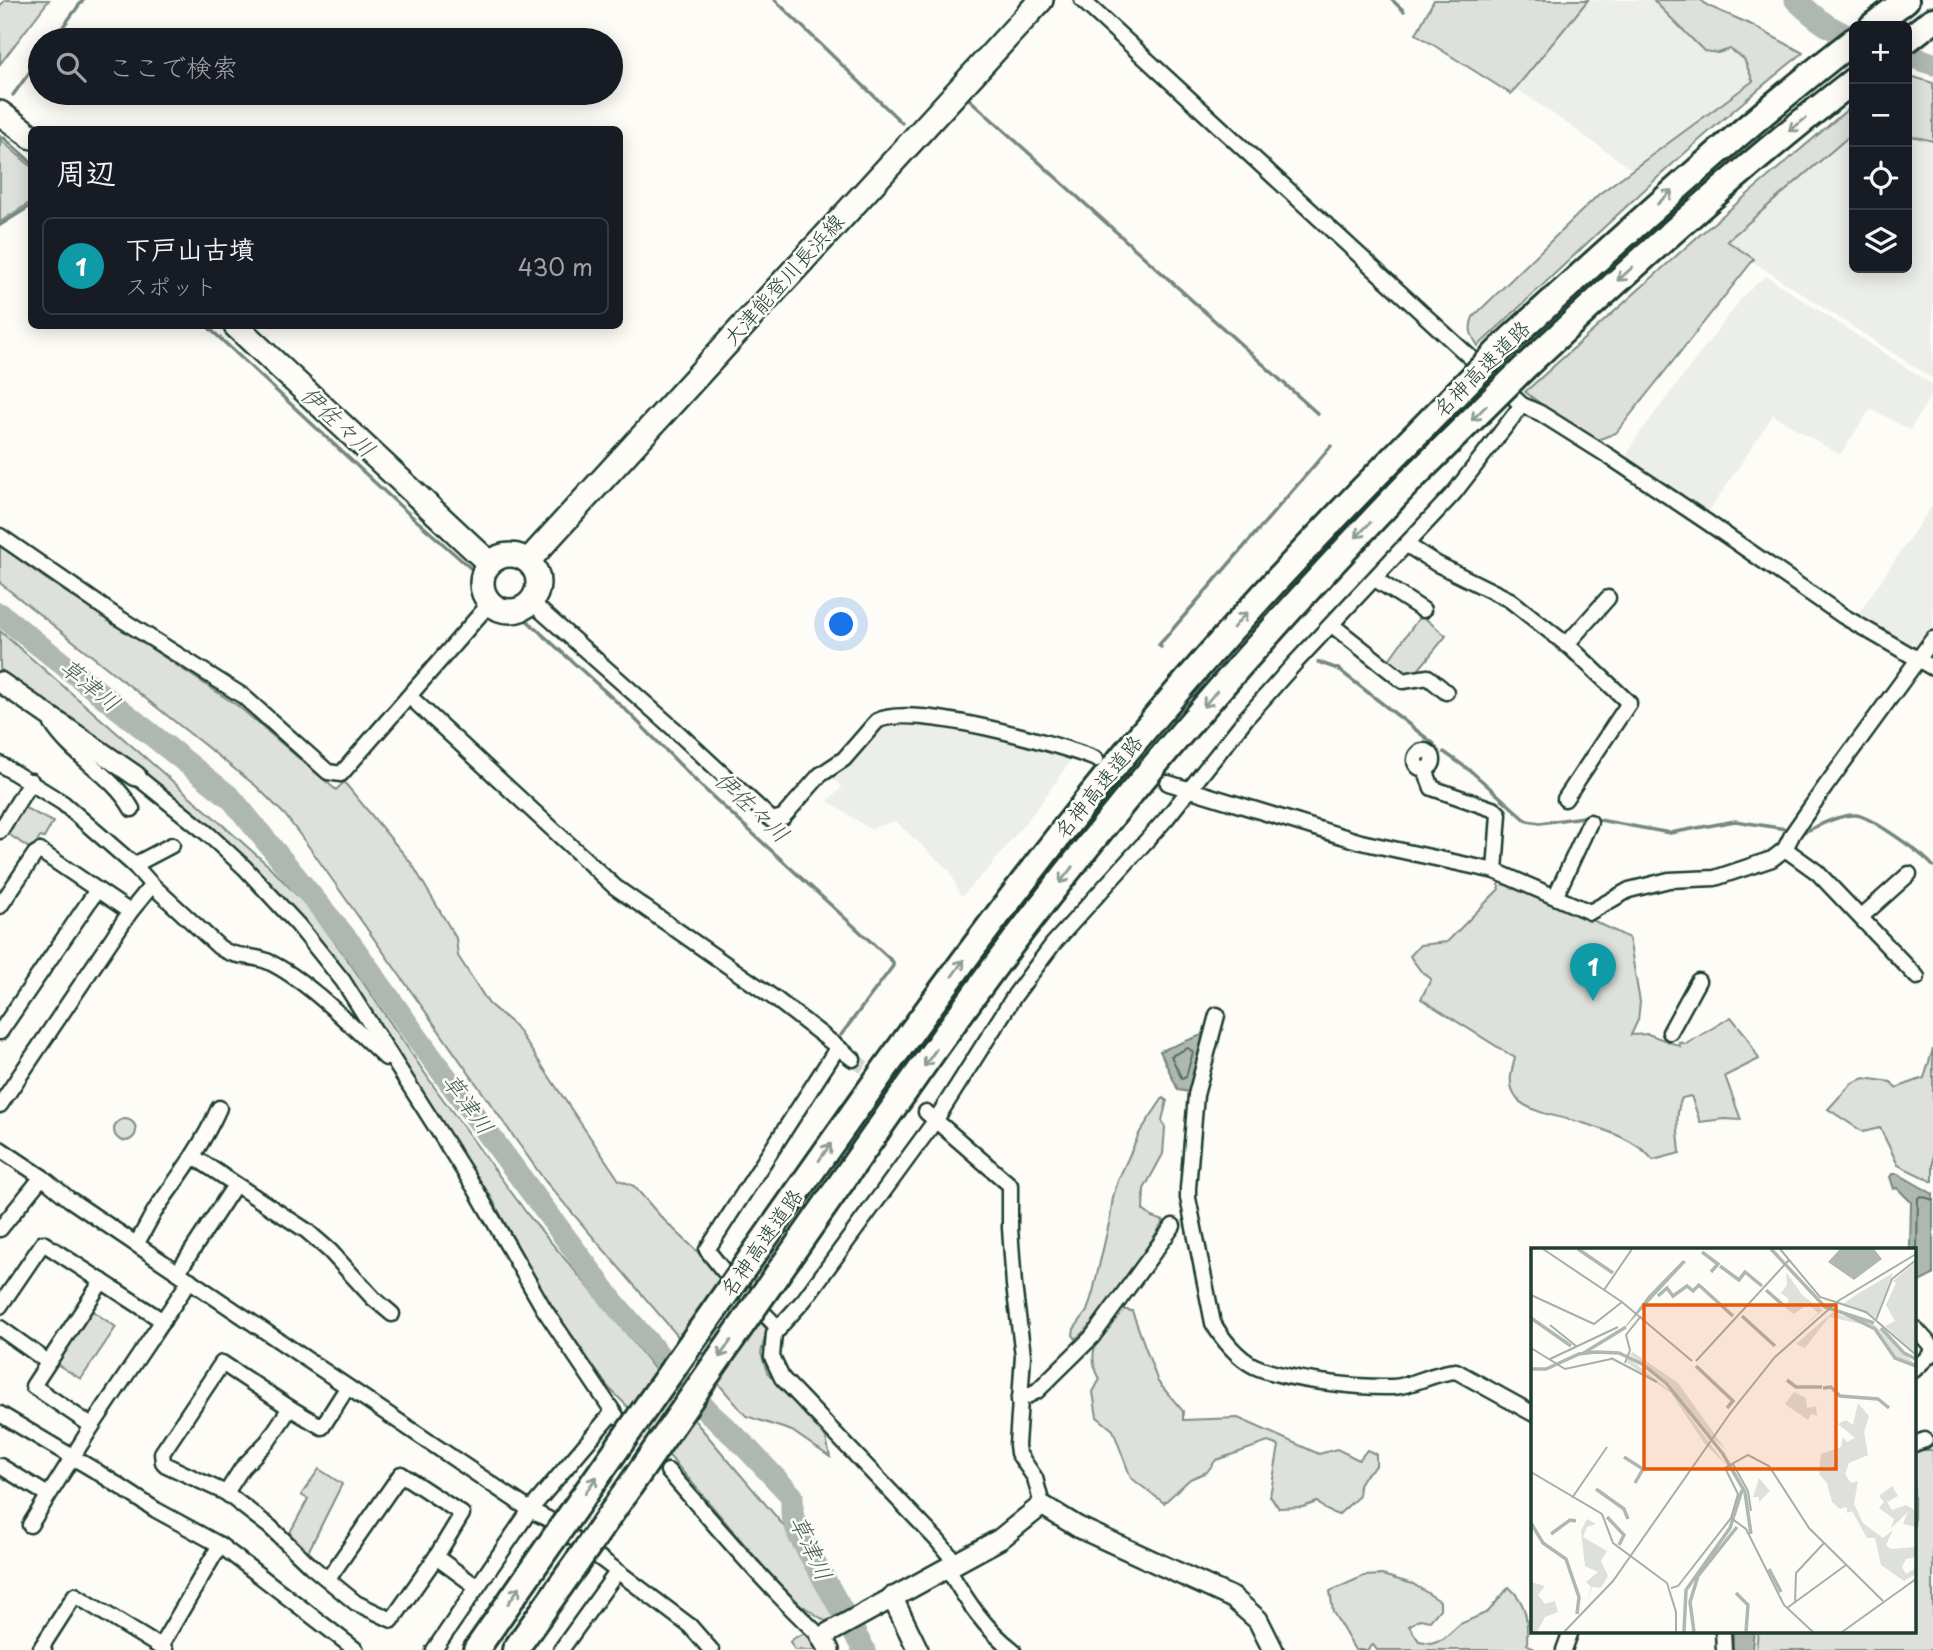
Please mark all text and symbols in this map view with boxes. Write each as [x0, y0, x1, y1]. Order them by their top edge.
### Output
map controls [1849, 21, 1912, 273]
button: + [1849, 21, 1912, 84]
search box [28, 28, 623, 105]
text: ここで検索 [108, 47, 238, 86]
icon: search [52, 48, 90, 86]
button: − [1849, 84, 1912, 147]
one-way arrow [1788, 118, 1807, 133]
button: locate [1849, 147, 1912, 210]
text: 周辺 [56, 149, 116, 194]
one-way arrow [1656, 189, 1673, 206]
street label: 大津能登川長浜線 [714, 206, 851, 352]
button: layers [1849, 210, 1912, 273]
text: 下戸山古墳 [125, 229, 255, 268]
text: 1 [76, 249, 87, 284]
text: 430 m [518, 249, 593, 284]
one-way arrow [1616, 266, 1634, 282]
text: スポット [125, 268, 217, 303]
street label: 名神高速道路 [1425, 312, 1536, 423]
water label: 伊佐々川 [293, 377, 385, 465]
one-way arrow [1471, 404, 1488, 421]
one-way arrow [1354, 522, 1371, 539]
your location [824, 607, 858, 641]
one-way arrow [1232, 611, 1248, 629]
water label: 草津川 [53, 649, 129, 719]
one-way arrow [1202, 690, 1218, 708]
street label: 名神高速道路 [1045, 727, 1150, 845]
water label: 伊佐々川 [707, 762, 799, 850]
one-way arrow [1058, 865, 1073, 883]
pin: 1 [1570, 943, 1616, 1001]
one-way arrow [951, 959, 966, 978]
one-way arrow [923, 1048, 937, 1067]
water label: 草津川 [435, 1065, 504, 1141]
one-way arrow [818, 1143, 832, 1162]
street label: 名神高速道路 [711, 1181, 810, 1303]
inset map [1531, 1248, 1916, 1632]
one-way arrow [718, 1339, 732, 1358]
one-way arrow [584, 1476, 598, 1495]
water label: 草津川 [782, 1509, 843, 1586]
one-way arrow [507, 1586, 521, 1605]

